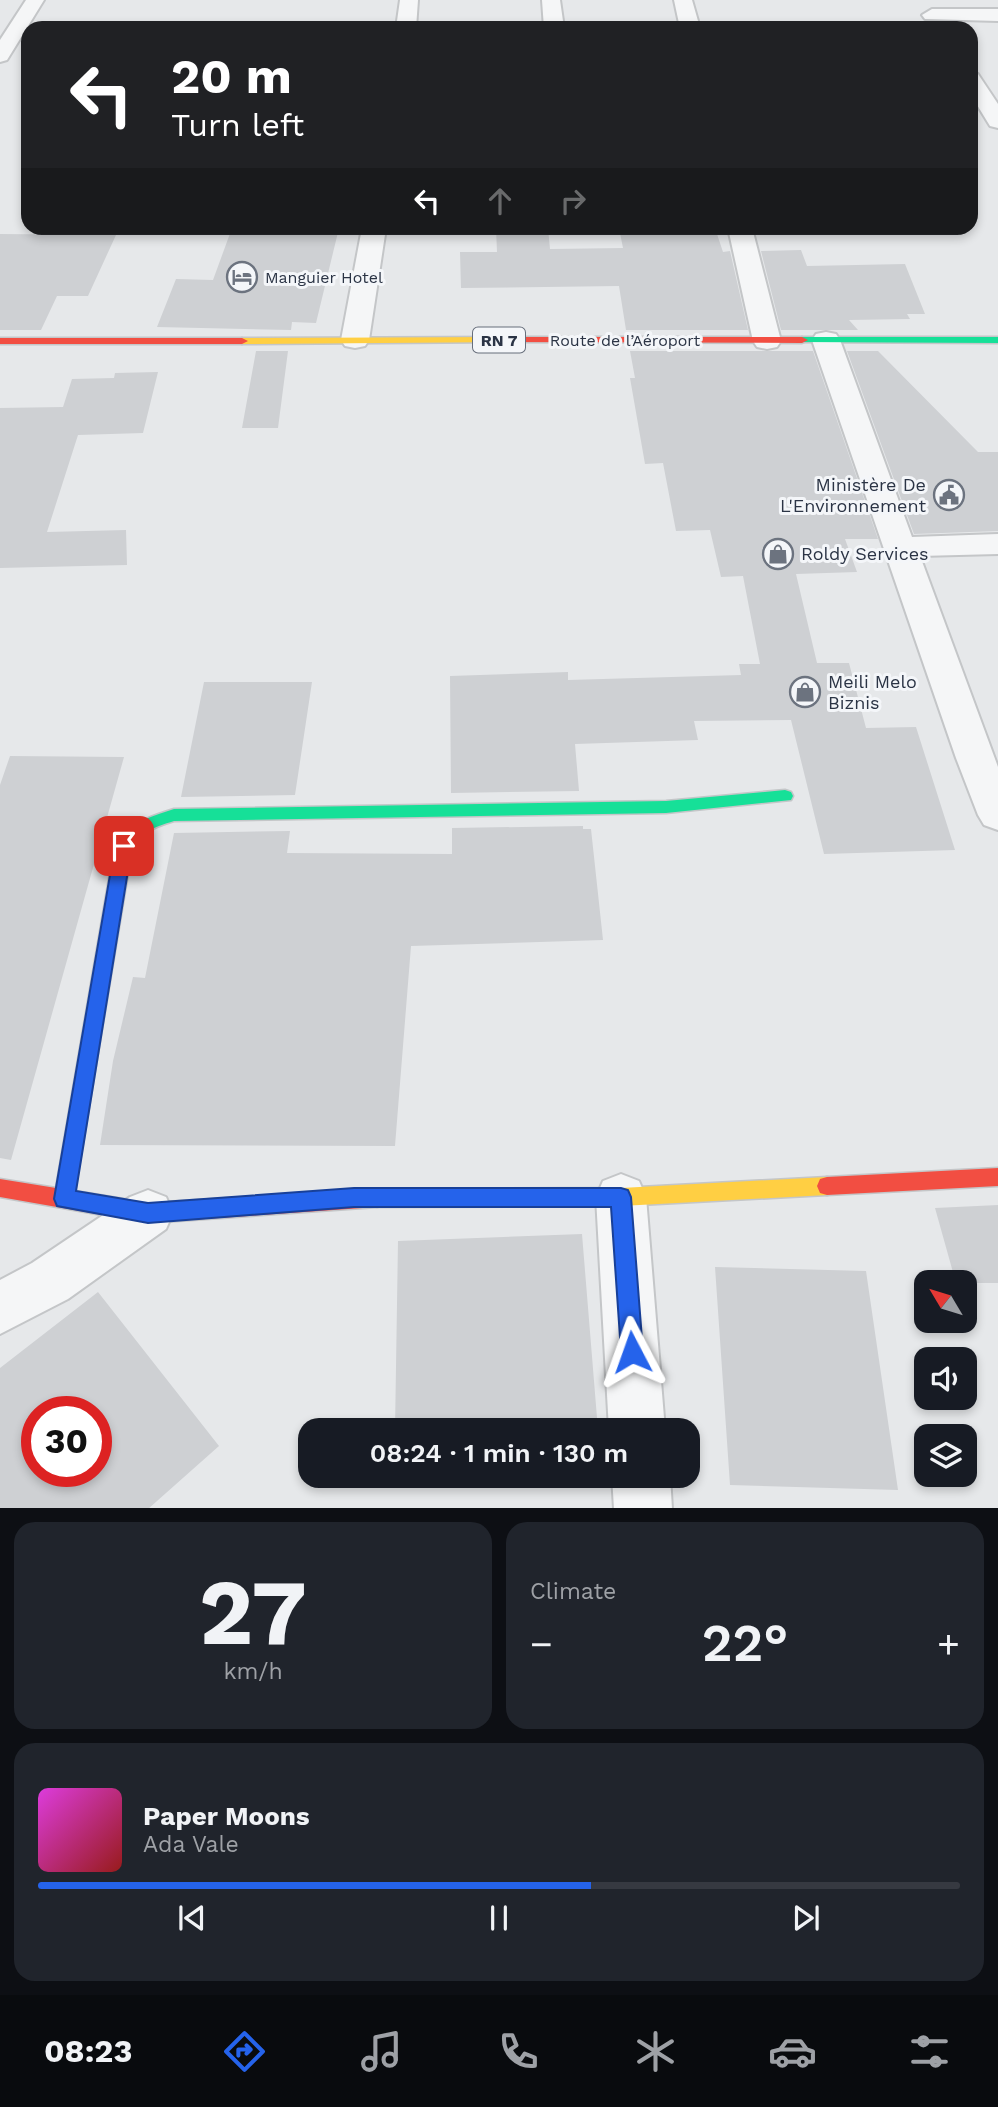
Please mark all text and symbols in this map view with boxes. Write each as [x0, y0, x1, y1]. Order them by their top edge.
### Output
text: 20 m [171, 47, 292, 105]
icon: left [56, 49, 147, 140]
text: Turn left [171, 106, 304, 144]
icon: left [408, 182, 446, 220]
icon: ahead [481, 182, 519, 220]
icon: right [554, 182, 592, 220]
hotel icon: Manguier Hotel [225, 260, 259, 294]
place label: Manguier Hotel [265, 268, 383, 287]
road number: RN 7 [473, 328, 525, 352]
street label: Route de l’Aéroport [550, 331, 700, 350]
place label: Ministère De L'Environnement [780, 474, 926, 516]
public building icon: Ministère De L'Environnement [932, 478, 966, 512]
shop icon: Roldy Services [761, 537, 795, 571]
place label: Roldy Services [801, 543, 929, 564]
place label: Meili Melo Biznis [828, 671, 917, 713]
shop icon: Meili Melo Biznis [788, 675, 822, 709]
pin [94, 816, 154, 876]
icon: arrive [105, 827, 143, 865]
north arrow [914, 1270, 976, 1334]
map controls [914, 1270, 977, 1487]
position arrow [595, 1315, 669, 1389]
button: sound [914, 1347, 977, 1410]
speed limit sign: 30 [21, 1396, 112, 1487]
button: layers [914, 1424, 977, 1487]
text: 08:24 · 1 min · 130 m [370, 1438, 628, 1468]
text: 27 [199, 1559, 307, 1666]
text: Climate [530, 1578, 616, 1605]
text: 22° [702, 1613, 788, 1674]
text: − [530, 1622, 553, 1666]
text: + [937, 1622, 960, 1666]
text: km/h [223, 1658, 283, 1685]
text: Paper Moons [143, 1801, 310, 1831]
text: Ada Vale [143, 1831, 239, 1858]
icon: previous [173, 1899, 211, 1937]
icon: pause [480, 1899, 518, 1937]
icon: next [787, 1899, 825, 1937]
icon: directions [220, 2027, 269, 2076]
icon: music [357, 2027, 406, 2076]
icon: phone [494, 2027, 543, 2076]
icon: climate [631, 2027, 680, 2076]
icon: car [768, 2027, 817, 2076]
icon: filters [905, 2027, 954, 2076]
text: 08:23 [44, 2032, 132, 2070]

